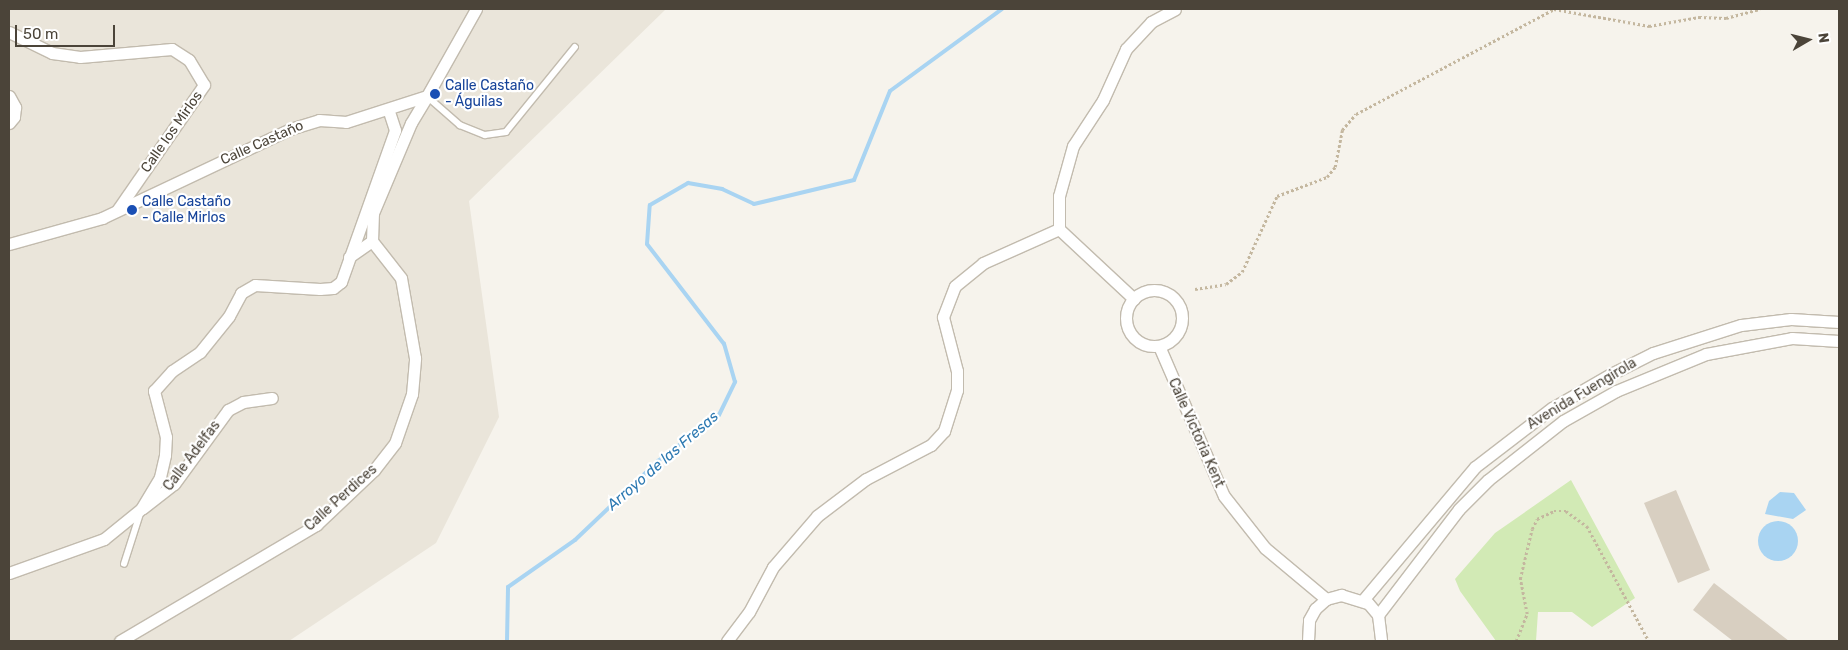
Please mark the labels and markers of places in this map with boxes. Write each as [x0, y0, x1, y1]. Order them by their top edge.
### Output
place label: Calle Castaño - Águilas [445, 78, 534, 110]
marker: Calle Castaño - Águilas [429, 88, 441, 100]
place label: Calle Castaño - Calle Mirlos [142, 194, 231, 226]
marker: Calle Castaño - Calle Mirlos [126, 204, 138, 216]

